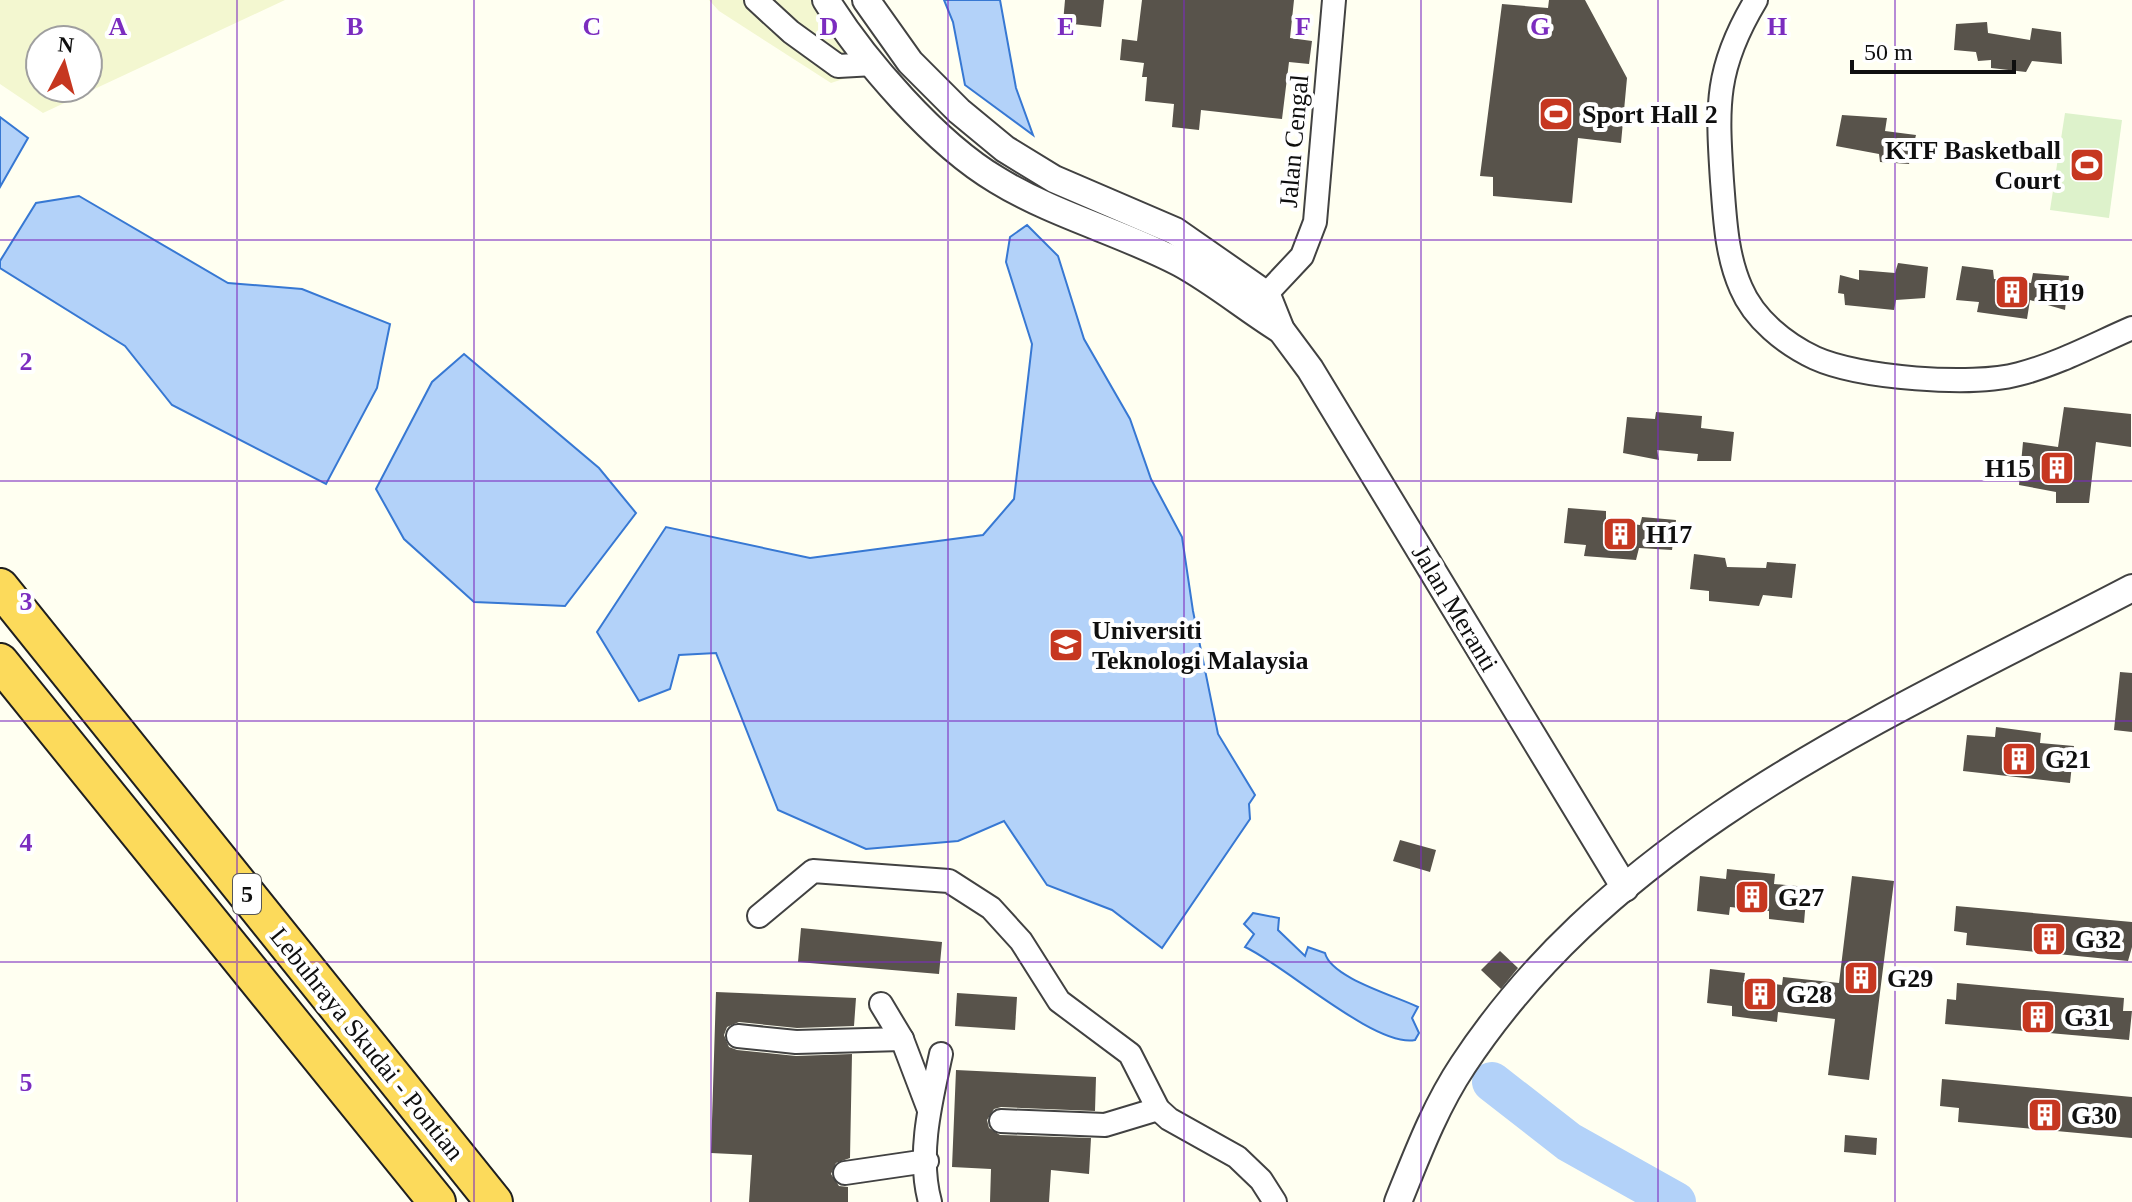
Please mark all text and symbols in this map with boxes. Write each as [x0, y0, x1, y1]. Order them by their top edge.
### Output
text: A [109, 12, 128, 41]
text: B [346, 12, 364, 41]
text: C [583, 12, 601, 41]
text: D [820, 12, 838, 41]
text: E [1057, 12, 1075, 41]
text: F [1295, 12, 1311, 41]
text: G [1530, 12, 1550, 41]
text: H [1767, 12, 1787, 41]
north arrow [24, 24, 104, 104]
scale bar [1852, 24, 2014, 74]
text: N [57, 31, 75, 58]
text: 50 m [1864, 39, 1913, 65]
street label: Jalan Cengal [1274, 73, 1314, 209]
sports icon: Sport Hall 2 [1537, 95, 1575, 133]
place label: Sport Hall 2 [1582, 100, 1718, 129]
place label: KTF Basketball Court [1885, 136, 2061, 195]
sports icon: KTF Basketball Court [2068, 146, 2106, 184]
building icon: H19 [1993, 273, 2031, 311]
place label: H19 [2038, 278, 2084, 307]
text: 2 [20, 347, 33, 376]
building icon: H15 [2038, 449, 2076, 487]
place label: H15 [1985, 454, 2031, 483]
building icon: H17 [1601, 515, 1639, 553]
place label: H17 [1646, 520, 1692, 549]
street label: Jalan Meranti [1406, 540, 1504, 676]
text: 3 [20, 587, 33, 616]
place label: Universiti Teknologi Malaysia [1092, 616, 1308, 675]
school or university icon: Universiti Teknologi Malaysia [1047, 626, 1085, 664]
building icon: G21 [2000, 740, 2038, 778]
place label: G21 [2045, 745, 2091, 774]
text: 4 [20, 828, 33, 857]
road number: 5 [233, 874, 261, 914]
building icon: G27 [1733, 878, 1771, 916]
place label: G27 [1778, 883, 1824, 912]
building icon: G32 [2030, 920, 2068, 958]
street label: Lebuhraya Skudai - Pontian [264, 922, 470, 1166]
place label: G32 [2075, 925, 2121, 954]
building icon: G29 [1842, 959, 1880, 997]
place label: G29 [1887, 964, 1933, 993]
building icon: G28 [1741, 975, 1779, 1013]
place label: G28 [1786, 980, 1832, 1009]
building icon: G31 [2019, 998, 2057, 1036]
place label: G31 [2064, 1003, 2110, 1032]
text: 5 [20, 1068, 33, 1097]
building icon: G30 [2026, 1096, 2064, 1134]
place label: G30 [2071, 1101, 2117, 1130]

